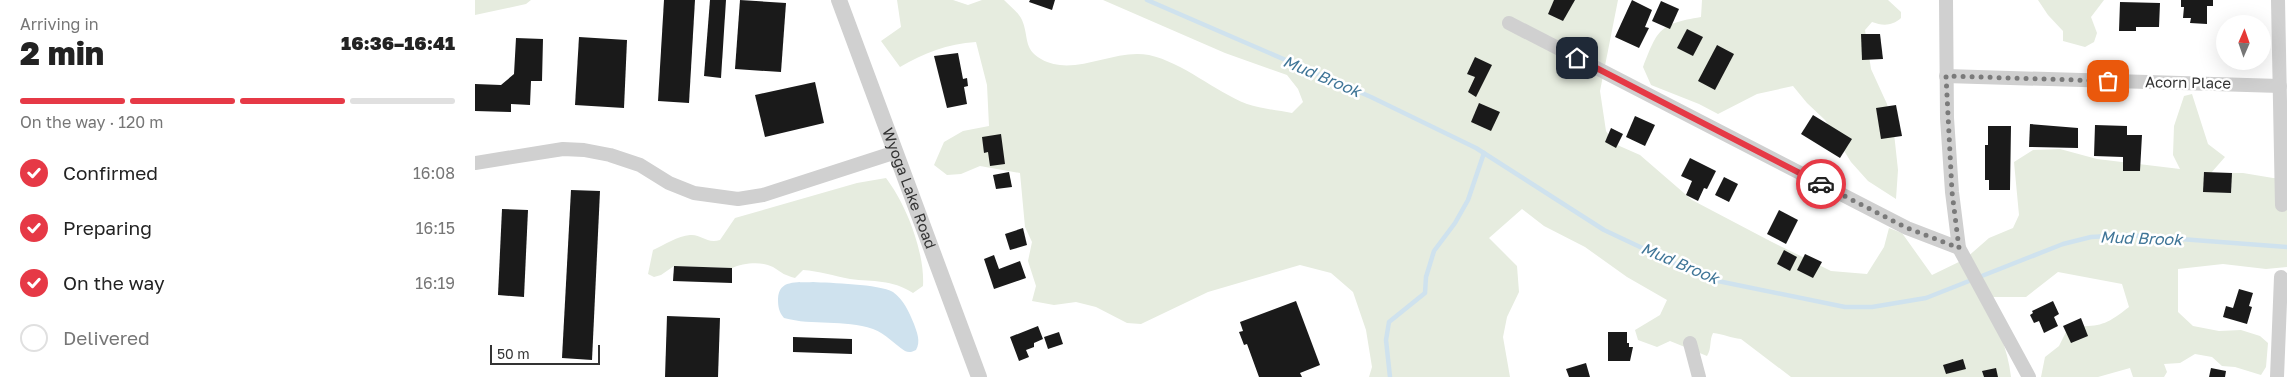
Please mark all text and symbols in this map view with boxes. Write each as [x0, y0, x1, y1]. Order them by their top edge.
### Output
text: Arriving in [20, 14, 99, 34]
north arrow [2216, 15, 2271, 70]
map controls [2216, 15, 2271, 70]
text: 16:36–16:41 [341, 31, 455, 54]
text: 2 min [20, 34, 104, 72]
pin [1556, 37, 1598, 79]
icon: home [1563, 44, 1591, 72]
water label: Mud Brook [1280, 51, 1366, 102]
pin [2087, 60, 2129, 102]
icon: bag [2094, 67, 2122, 95]
street label: Acorn Place [2145, 72, 2231, 92]
text: On the way · 120 m [20, 112, 163, 132]
street label: Wyoga Lake Road [879, 125, 941, 251]
icon: check [20, 159, 48, 187]
courier [1796, 159, 1846, 209]
text: Confirmed [63, 161, 158, 184]
text: 16:08 [413, 163, 455, 183]
icon: car [1807, 170, 1835, 198]
icon: check [20, 214, 48, 242]
text: Preparing [63, 216, 152, 239]
text: 16:15 [416, 218, 455, 238]
water label: Mud Brook [2100, 227, 2184, 249]
water label: Mud Brook [1638, 238, 1724, 289]
icon: check [20, 269, 48, 297]
text: On the way [63, 271, 165, 294]
text: 16:19 [415, 273, 455, 293]
text: Delivered [63, 326, 150, 349]
scale bar [490, 342, 600, 365]
text: 50 m [497, 345, 530, 362]

